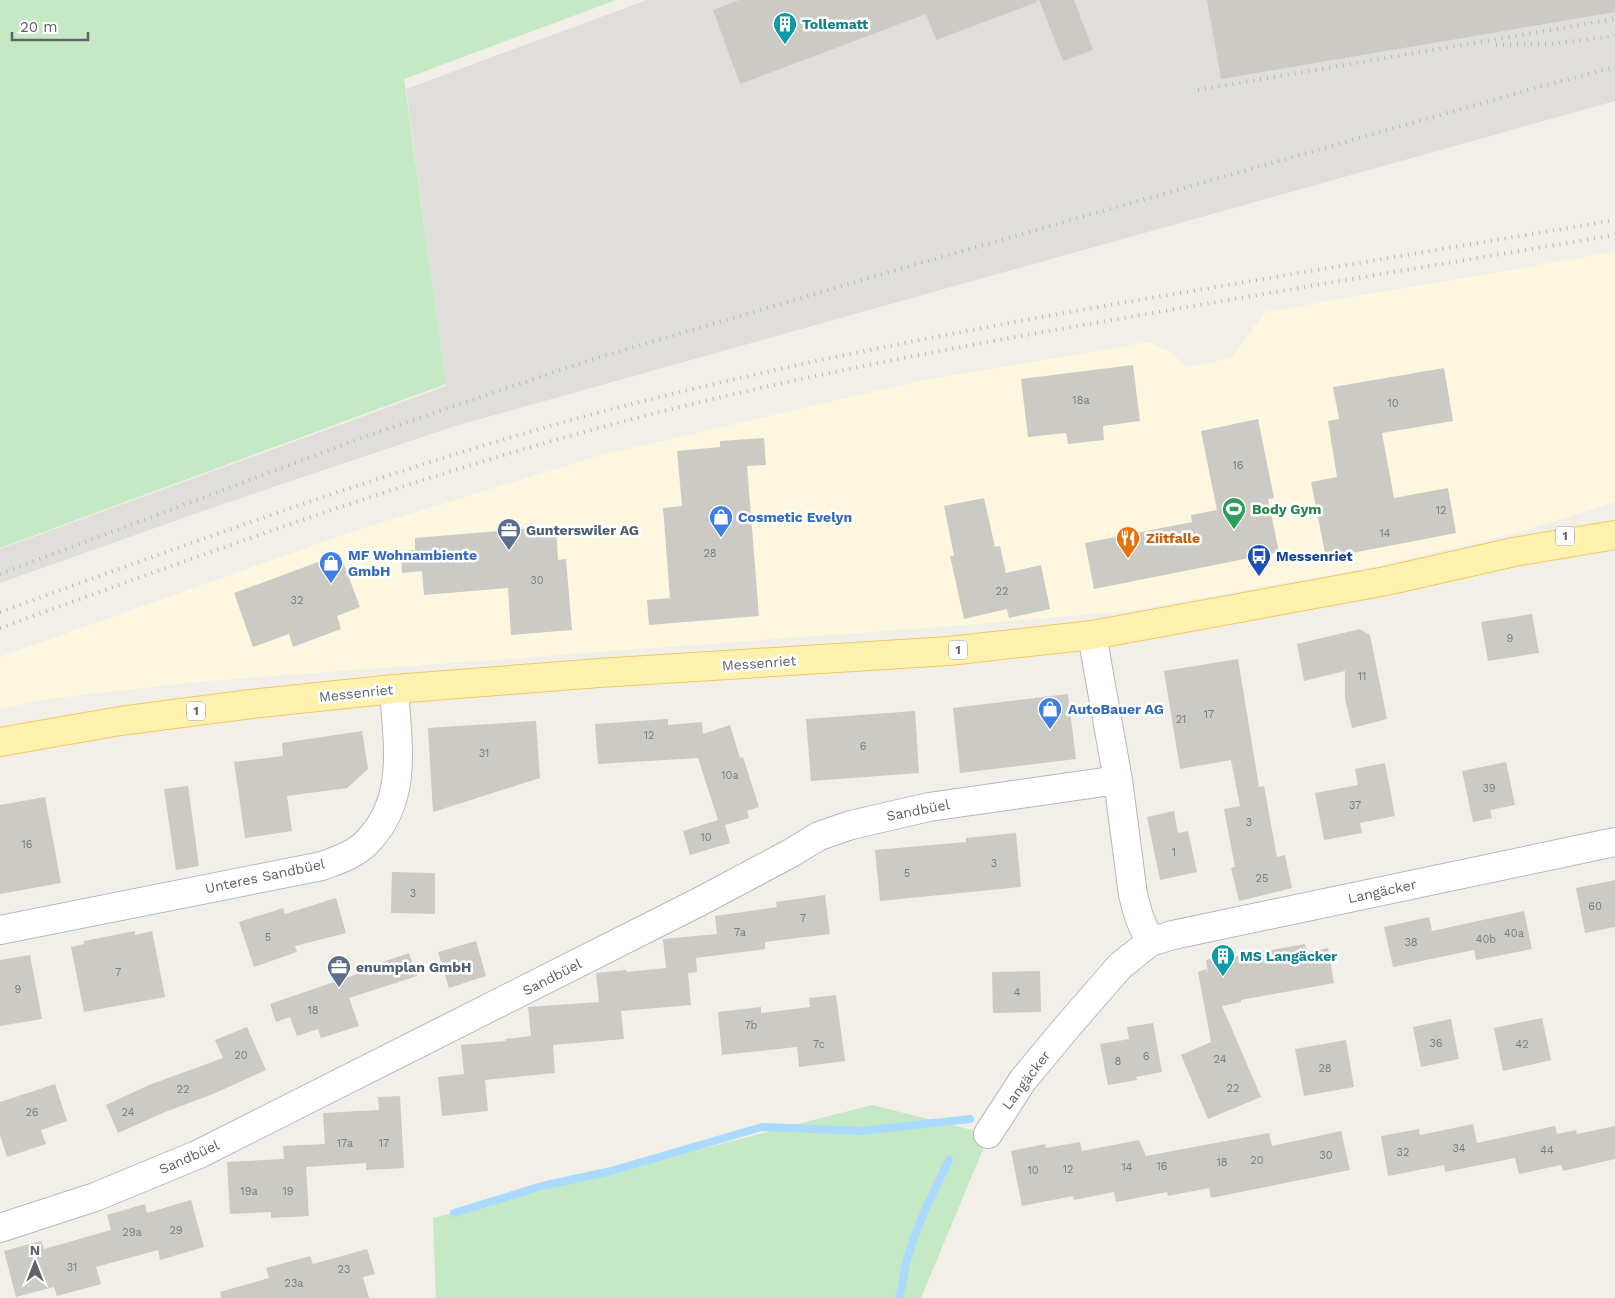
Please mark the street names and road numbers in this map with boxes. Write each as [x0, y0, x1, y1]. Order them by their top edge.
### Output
road number: 1 [1556, 526, 1574, 546]
road number: 1 [949, 640, 967, 660]
street label: Messenriet [721, 652, 797, 674]
street label: Messenriet [318, 681, 394, 705]
road number: 1 [187, 701, 205, 720]
street label: Sandbüel [885, 796, 952, 824]
street label: Unteres Sandbüel [204, 855, 327, 897]
street label: Langäcker [1346, 876, 1418, 906]
street label: Sandbüel [520, 955, 585, 999]
street label: Langäcker [999, 1047, 1054, 1113]
street label: Sandbüel [157, 1136, 222, 1177]

